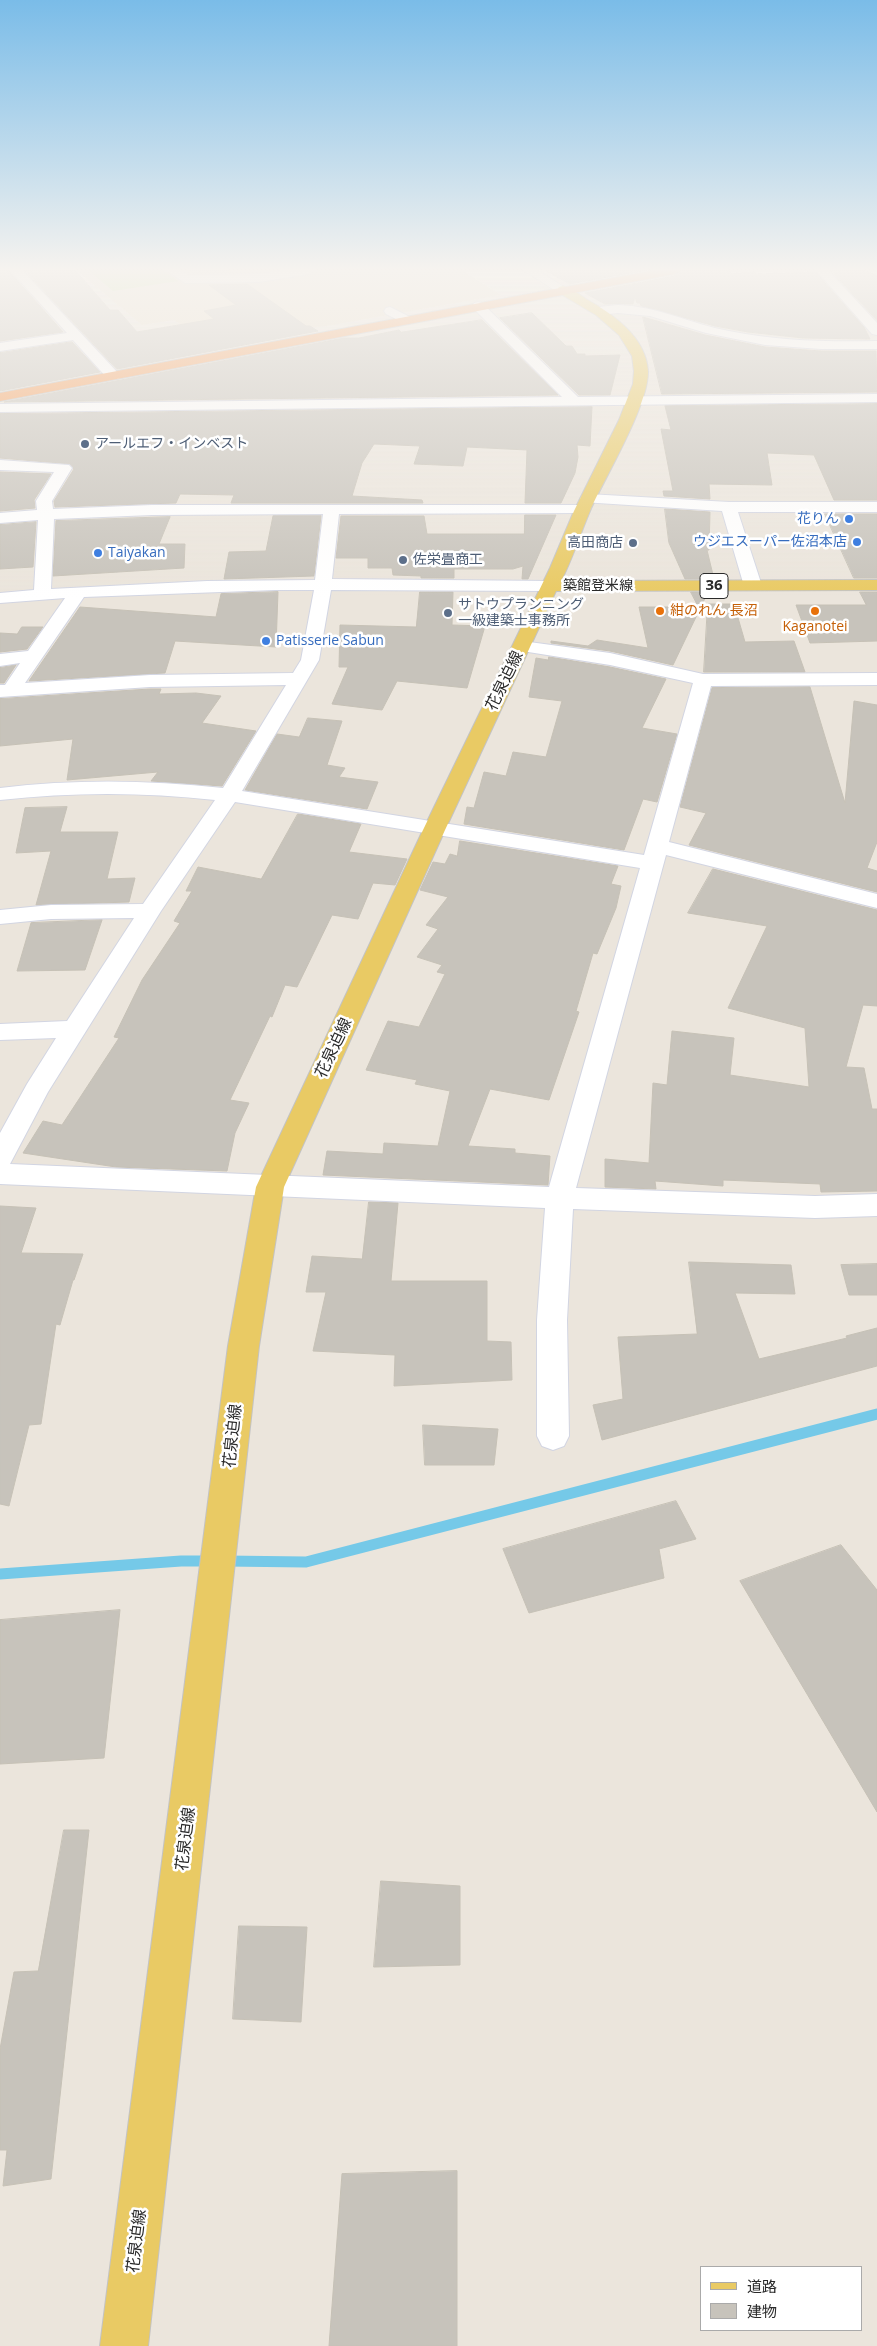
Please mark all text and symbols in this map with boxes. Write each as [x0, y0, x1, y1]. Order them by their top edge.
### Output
place label: アールエフ・インベスト [95, 436, 248, 452]
marker: アールエフ・インベスト [79, 438, 91, 450]
place label: 花りん [797, 511, 839, 527]
marker: 花りん [843, 513, 855, 525]
place label: ウジエスーパー佐沼本店 [693, 534, 847, 550]
place label: 高田商店 [567, 535, 623, 551]
marker: ウジエスーパー佐沼本店 [851, 536, 863, 548]
marker: 高田商店 [627, 537, 639, 549]
place label: Taiyakan [108, 545, 166, 561]
marker: Taiyakan [92, 547, 104, 559]
place label: 佐栄畳商工 [413, 552, 483, 568]
marker: 佐栄畳商工 [397, 554, 409, 566]
road number: 36 [700, 574, 728, 598]
street label: 築館登米線 [563, 578, 633, 594]
place label: サトウプランニング 一級建築士事務所 [458, 597, 584, 630]
place label: 紺のれん 長沼 [670, 603, 758, 619]
marker: 紺のれん 長沼 [654, 605, 666, 617]
marker: Kaganotei [809, 605, 821, 617]
marker: サトウプランニング 一級建築士事務所 [442, 607, 454, 619]
place label: Kaganotei [782, 619, 848, 635]
place label: Patisserie Sabun [276, 633, 384, 649]
marker: Patisserie Sabun [260, 635, 272, 647]
street label: 花泉迫線 [482, 648, 528, 714]
street label: 花泉迫線 [312, 1015, 356, 1081]
street label: 花泉迫線 [220, 1403, 246, 1469]
street label: 花泉迫線 [173, 1806, 199, 1872]
street label: 花泉迫線 [124, 2208, 150, 2274]
legend [700, 2266, 862, 2331]
text: 道路 [747, 2276, 777, 2296]
text: 建物 [747, 2301, 777, 2321]

